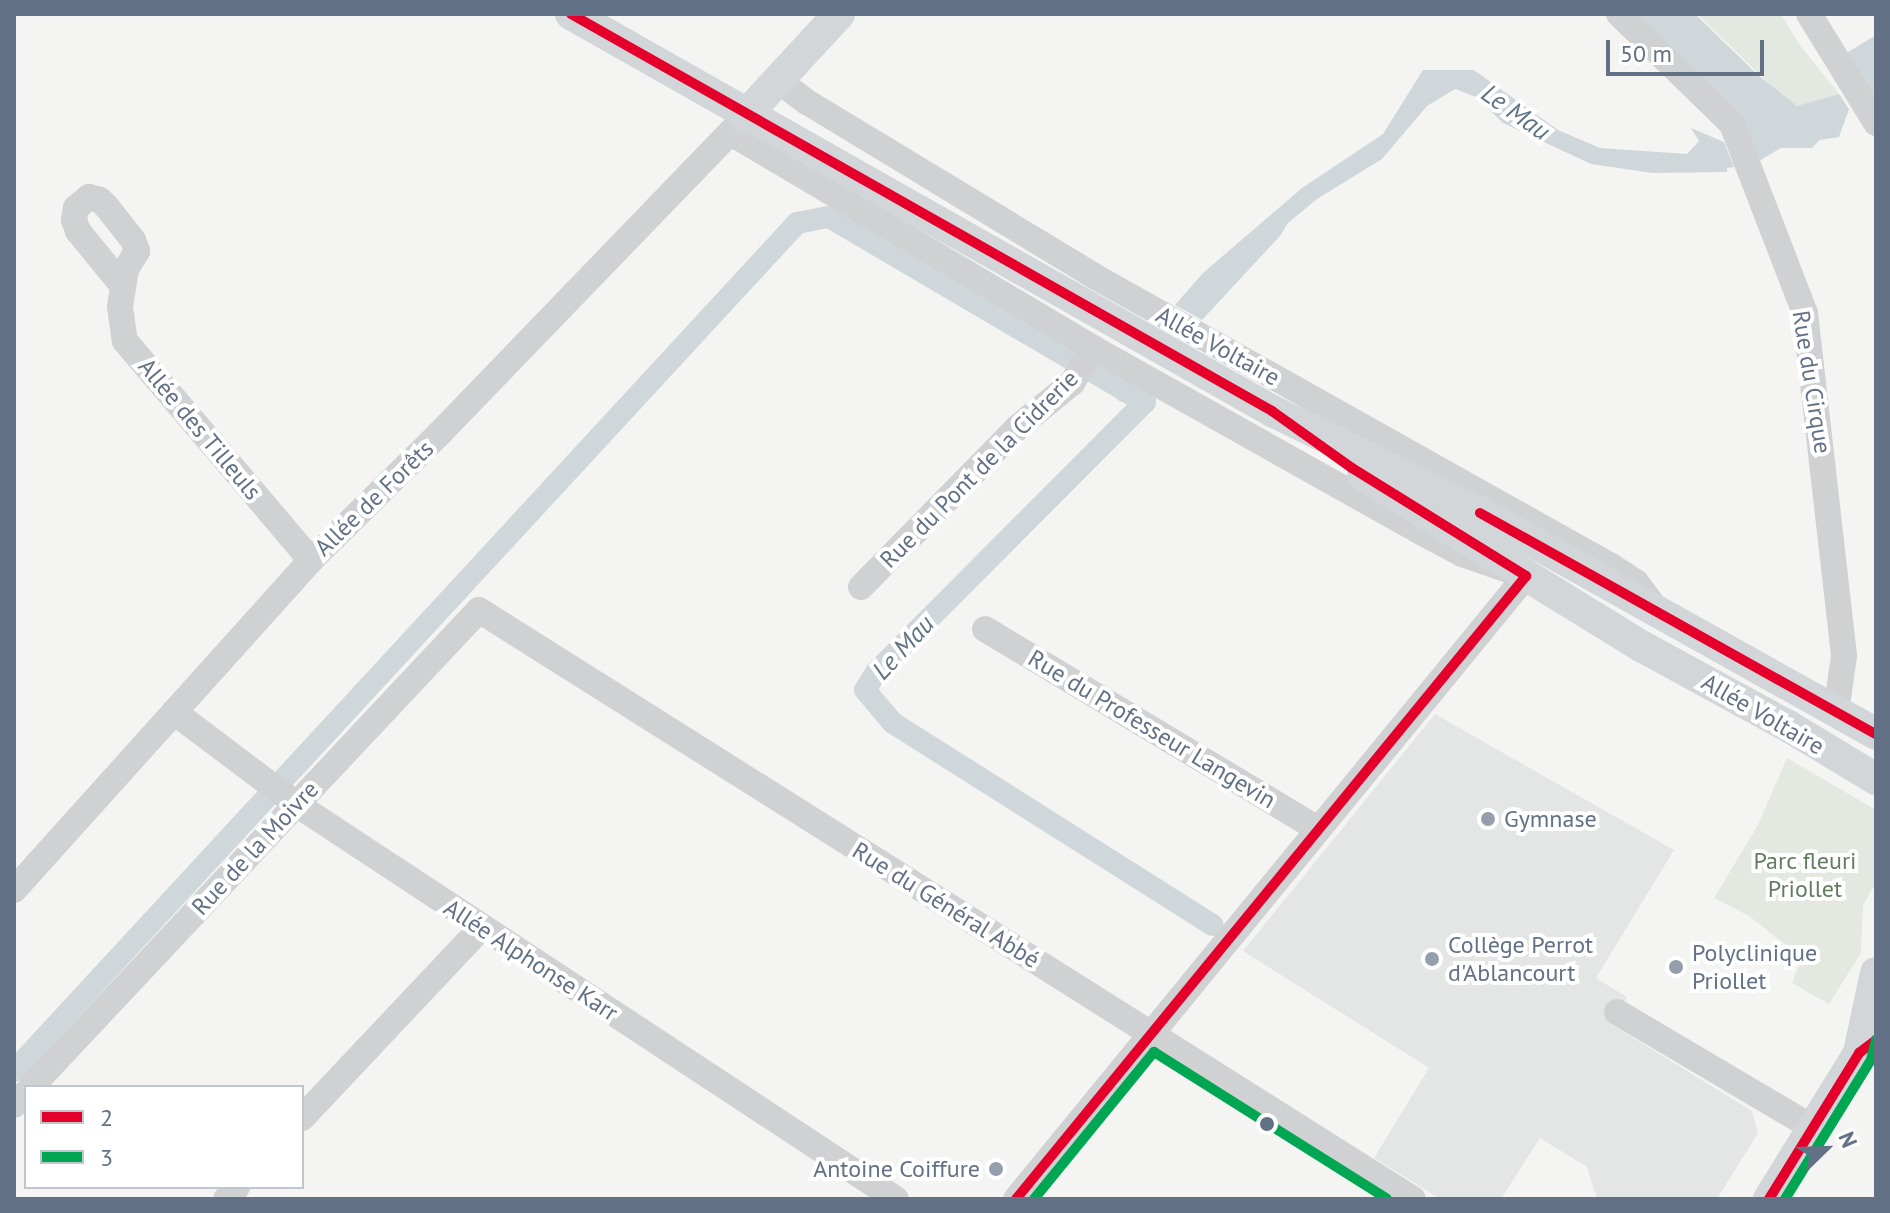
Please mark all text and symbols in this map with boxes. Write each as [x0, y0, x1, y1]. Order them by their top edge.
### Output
scale bar [1610, 24, 1768, 74]
text: 50 m [1620, 38, 1672, 69]
water label: Le Mau [1476, 77, 1556, 147]
street label: Allée Voltaire [1151, 300, 1285, 392]
street label: Rue du Cirque [1787, 309, 1837, 455]
street label: Allée des Tilleuls [132, 352, 268, 506]
street label: Rue du Pont de la Cidrerie [874, 364, 1084, 574]
street label: Allée de Forêts [309, 434, 439, 562]
water label: Le Mau [866, 608, 940, 686]
street label: Rue du Professeur Langevin [1023, 644, 1281, 814]
street label: Allée Voltaire [1696, 667, 1830, 761]
street label: Rue de la Moivre [186, 775, 324, 921]
place label: Gymnase [1504, 805, 1597, 833]
marker: Gymnase [1479, 810, 1497, 828]
street label: Rue du Général Abbé [847, 836, 1045, 974]
park label: Parc fleuri Priollet [1753, 847, 1857, 903]
street label: Allée Alphonse Karr [438, 893, 624, 1027]
place label: Collège Perrot d'Ablancourt [1448, 931, 1593, 987]
place label: Polyclinique Priollet [1692, 939, 1817, 995]
marker: Collège Perrot d'Ablancourt [1423, 950, 1441, 968]
marker: Polyclinique Priollet [1667, 958, 1685, 976]
legend [24, 1085, 304, 1189]
text: 2 [100, 1102, 113, 1133]
north arrow [1786, 1109, 1866, 1189]
unlabelled marker [1259, 1116, 1275, 1132]
text: N [1832, 1127, 1864, 1152]
text: 3 [100, 1142, 113, 1173]
place label: Antoine Coiffure [813, 1155, 980, 1183]
marker: Antoine Coiffure [987, 1160, 1005, 1178]

